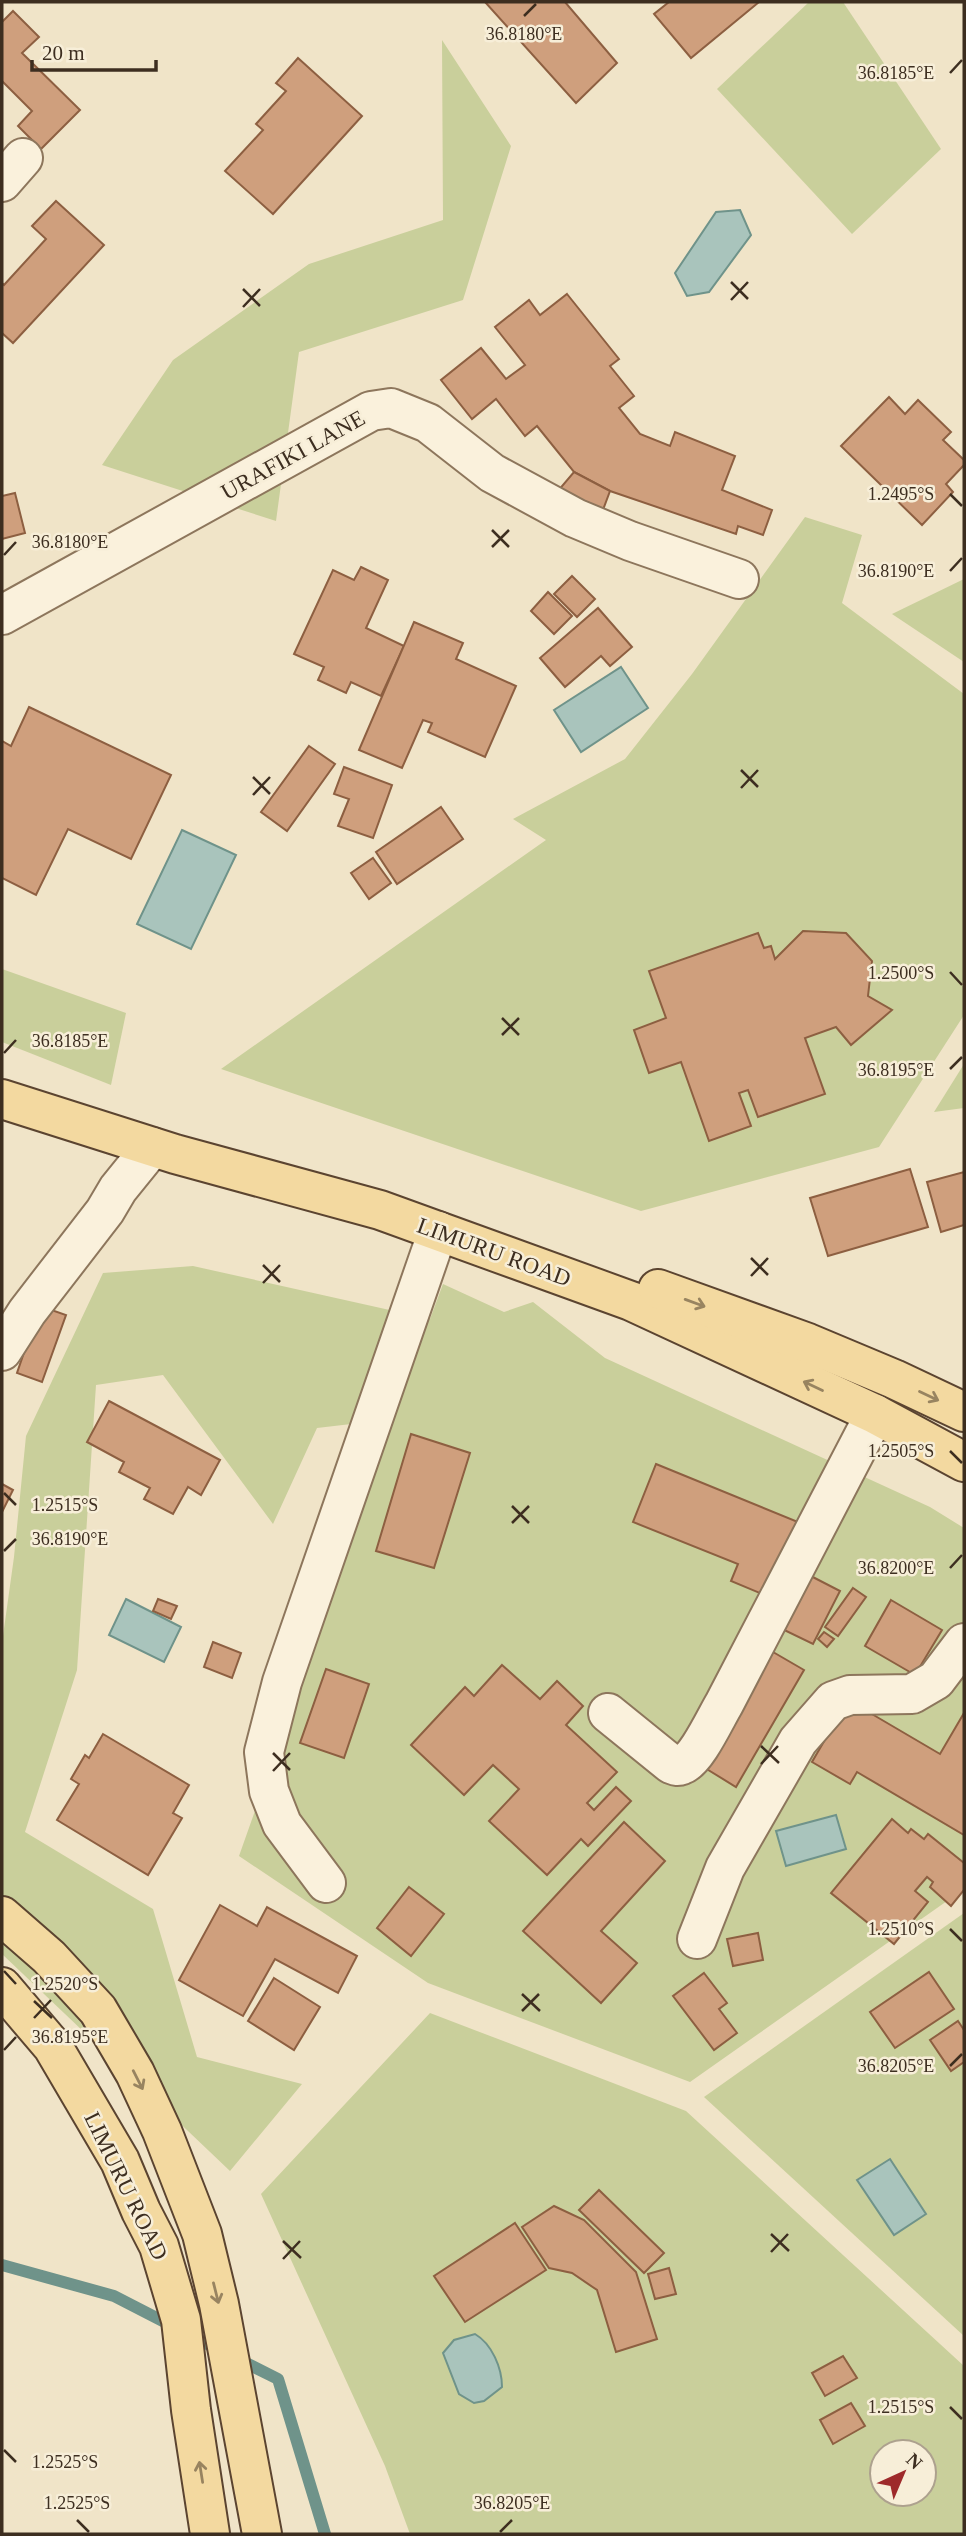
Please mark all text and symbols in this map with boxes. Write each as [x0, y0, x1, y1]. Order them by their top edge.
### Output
text: 36.8180°E [486, 24, 562, 44]
scale bar [32, 28, 156, 72]
text: 20 m [42, 41, 85, 65]
text: 36.8185°E [858, 63, 934, 83]
street label: URAFIKI LANE [217, 405, 369, 505]
text: 1.2495°S [868, 484, 934, 504]
text: 36.8180°E [32, 532, 108, 552]
text: 36.8190°E [858, 561, 934, 581]
text: 1.2500°S [868, 963, 934, 983]
text: 36.8185°E [32, 1031, 108, 1051]
text: 36.8195°E [858, 1060, 934, 1080]
street label: LIMURU ROAD [414, 1213, 574, 1291]
one-way arrow [684, 1297, 706, 1310]
one-way arrow [803, 1378, 824, 1391]
one-way arrow [918, 1390, 939, 1403]
text: 1.2505°S [868, 1441, 934, 1461]
text: 1.2515°S [32, 1495, 98, 1515]
text: 36.8190°E [32, 1529, 108, 1549]
text: 36.8200°E [858, 1558, 934, 1578]
text: 1.2510°S [868, 1919, 934, 1939]
text: 1.2520°S [32, 1974, 98, 1994]
text: 36.8195°E [32, 2027, 108, 2047]
text: 36.8205°E [858, 2056, 934, 2076]
one-way arrow [131, 2069, 145, 2090]
street label: LIMURU ROAD [79, 2108, 173, 2264]
one-way arrow [210, 2281, 223, 2304]
text: 1.2515°S [868, 2397, 934, 2417]
north arrow [868, 2438, 938, 2508]
text: N [902, 2449, 927, 2474]
text: 1.2525°S [32, 2452, 98, 2472]
one-way arrow [194, 2461, 207, 2484]
text: 1.2525°S [44, 2493, 110, 2513]
text: 36.8205°E [474, 2493, 550, 2513]

